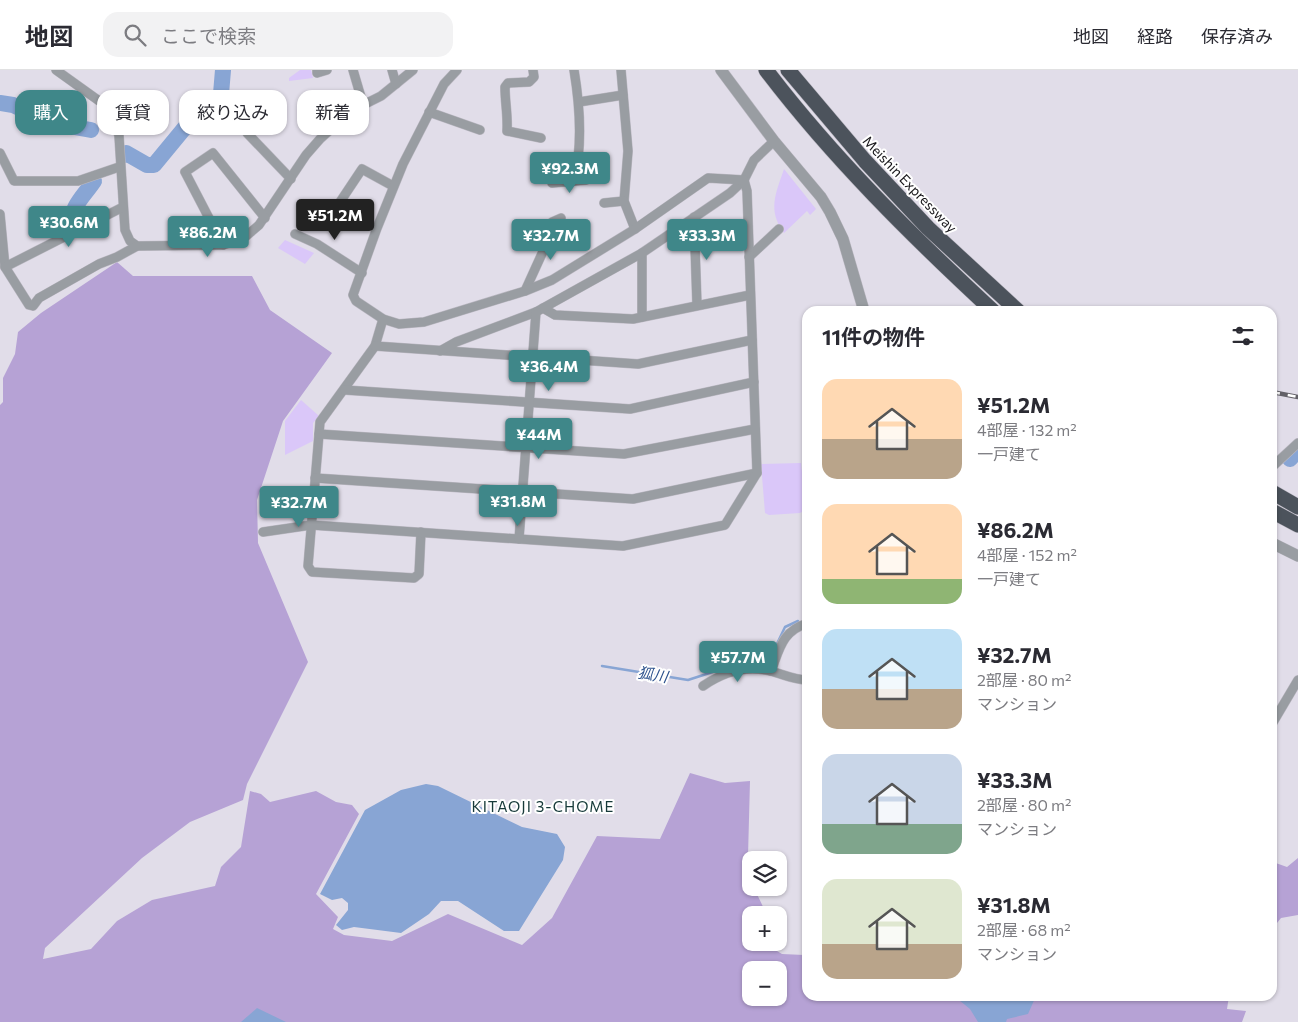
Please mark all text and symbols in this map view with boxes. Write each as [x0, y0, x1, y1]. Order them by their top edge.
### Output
search box [103, 12, 453, 57]
text: 地図 [25, 21, 73, 50]
icon: search [121, 21, 149, 49]
text: ここで検索 [161, 24, 256, 47]
text: 地図 [1073, 25, 1109, 47]
text: 経路 [1137, 25, 1173, 47]
text: 保存済み [1201, 25, 1273, 47]
chip: 購入 [15, 90, 87, 135]
chip: 賃貸 [97, 90, 169, 135]
chip: 絞り込み [179, 90, 287, 135]
chip: 新着 [297, 90, 369, 135]
street label: Meishin Expressway [859, 132, 961, 236]
pin: ¥92.3M [529, 152, 611, 194]
text: ¥92.3M [541, 158, 599, 177]
pin: ¥51.2M [294, 198, 376, 241]
text: ¥51.2M [307, 205, 363, 224]
pin: ¥30.6M [28, 206, 110, 248]
text: ¥30.6M [39, 212, 99, 231]
pin: ¥86.2M [167, 216, 249, 258]
pin: ¥32.7M [510, 218, 592, 261]
pin: ¥33.3M [666, 218, 748, 261]
text: ¥86.2M [179, 222, 237, 241]
text: ¥32.7M [523, 225, 579, 244]
text: ¥33.3M [678, 225, 736, 244]
icon: filters [1229, 322, 1257, 350]
text: 11件の物件 [822, 324, 925, 349]
pin: ¥36.4M [508, 350, 590, 392]
text: ¥36.4M [520, 356, 578, 375]
text: ¥51.2M [977, 392, 1050, 417]
icon: home [862, 399, 922, 459]
pin: ¥44M [509, 418, 569, 460]
text: 4部屋 · 132 m² [977, 420, 1077, 439]
text: ¥44M [516, 424, 562, 443]
text: 一戸建て [977, 444, 1041, 463]
pin: ¥31.8M [477, 484, 559, 527]
pin: ¥32.7M [258, 486, 340, 528]
text: ¥31.8M [490, 491, 546, 510]
text: ¥32.7M [271, 492, 327, 511]
text: ¥86.2M [977, 517, 1054, 542]
icon: home [862, 524, 922, 584]
text: 4部屋 · 152 m² [977, 545, 1077, 564]
text: 一戸建て [977, 569, 1041, 588]
pin: ¥57.7M [697, 640, 779, 683]
text: ¥32.7M [977, 642, 1052, 667]
text: ¥57.7M [710, 647, 766, 666]
icon: home [862, 649, 922, 709]
water label: 狐川 [637, 663, 671, 686]
text: 2部屋 · 80 m² [977, 670, 1071, 689]
text: マンション [977, 694, 1057, 713]
text: ¥33.3M [977, 767, 1053, 792]
icon: home [862, 774, 922, 834]
text: 2部屋 · 80 m² [977, 795, 1071, 814]
district label: KITAOJI 3-CHOME [472, 797, 614, 815]
text: マンション [977, 819, 1057, 838]
map controls [742, 851, 787, 1006]
button: layers [742, 851, 787, 896]
text: ¥31.8M [977, 892, 1051, 917]
icon: home [862, 899, 922, 959]
button: + [742, 906, 787, 951]
text: 2部屋 · 68 m² [977, 920, 1071, 939]
text: マンション [977, 944, 1057, 963]
button: − [742, 961, 787, 1006]

